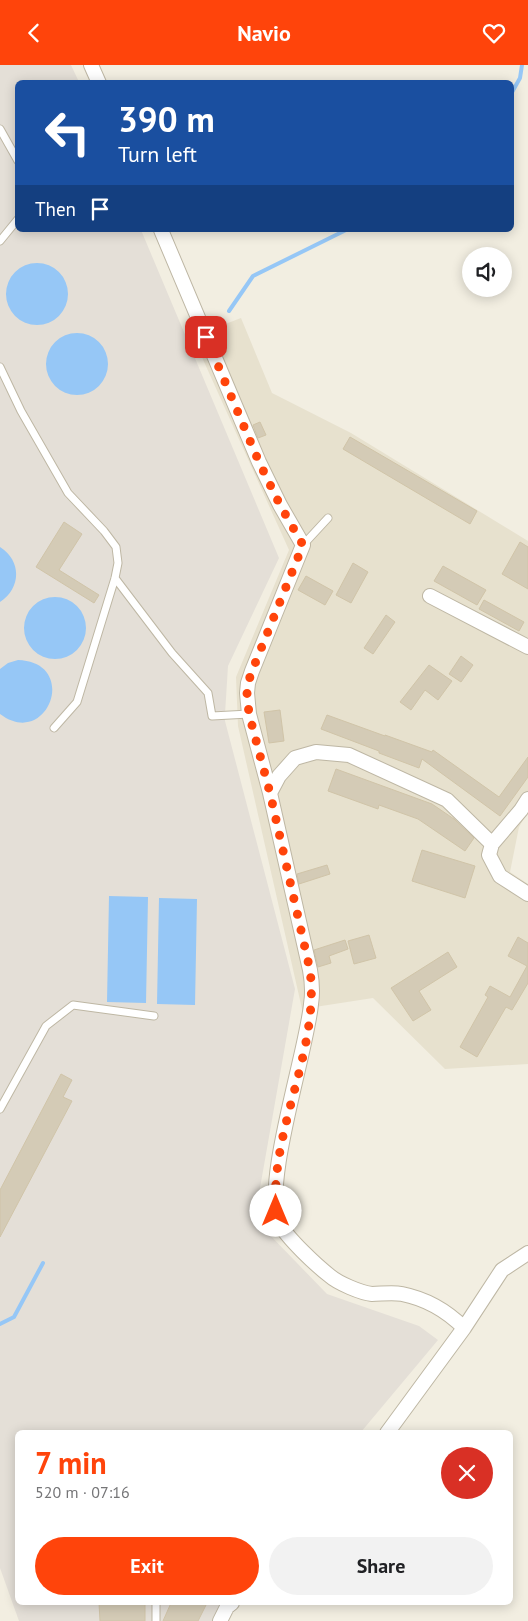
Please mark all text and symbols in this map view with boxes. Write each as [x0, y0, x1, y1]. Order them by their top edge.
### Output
icon: back [20, 19, 48, 47]
text: Navio [237, 19, 291, 47]
icon: heart [480, 19, 508, 47]
text: 390 m [118, 96, 215, 142]
icon: left [35, 100, 100, 165]
text: Turn left [118, 140, 197, 168]
icon: arrive [86, 195, 114, 223]
text: Then [35, 197, 76, 221]
map controls [462, 247, 512, 297]
button: sound [462, 247, 512, 297]
pin [185, 316, 227, 358]
icon: arrive [192, 323, 220, 351]
position arrow [249, 1184, 301, 1236]
text: 7 min [35, 1443, 107, 1482]
button: close [441, 1447, 493, 1499]
text: 520 m · 07:16 [35, 1482, 130, 1502]
button: Exit [35, 1537, 259, 1595]
button: Share [269, 1537, 493, 1595]

